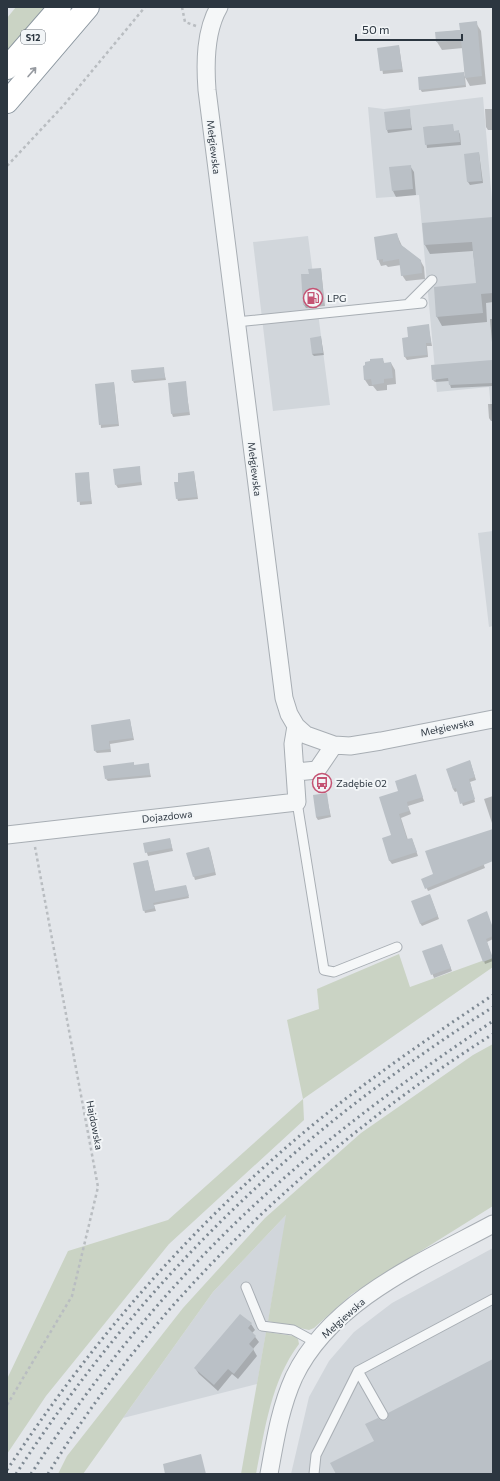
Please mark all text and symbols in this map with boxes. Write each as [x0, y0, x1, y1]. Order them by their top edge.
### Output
scale bar [356, 16, 462, 42]
text: 50 m [362, 22, 390, 36]
road number: S12 [21, 30, 45, 44]
one-way arrow [28, 67, 37, 77]
street label: Mełgiewska [205, 119, 223, 175]
fuel station icon: LPG [302, 287, 324, 309]
place label: LPG [327, 292, 346, 304]
street label: Mełgiewska [246, 441, 264, 497]
street label: Mełgiewska [419, 716, 475, 738]
bus stop icon: Zadębie 02 [311, 772, 333, 794]
place label: Zadębie 02 [336, 777, 387, 789]
street label: Dojazdowa [141, 807, 193, 825]
street label: Hajdowska [84, 1099, 106, 1151]
street label: Mełgiewska [319, 1295, 367, 1341]

